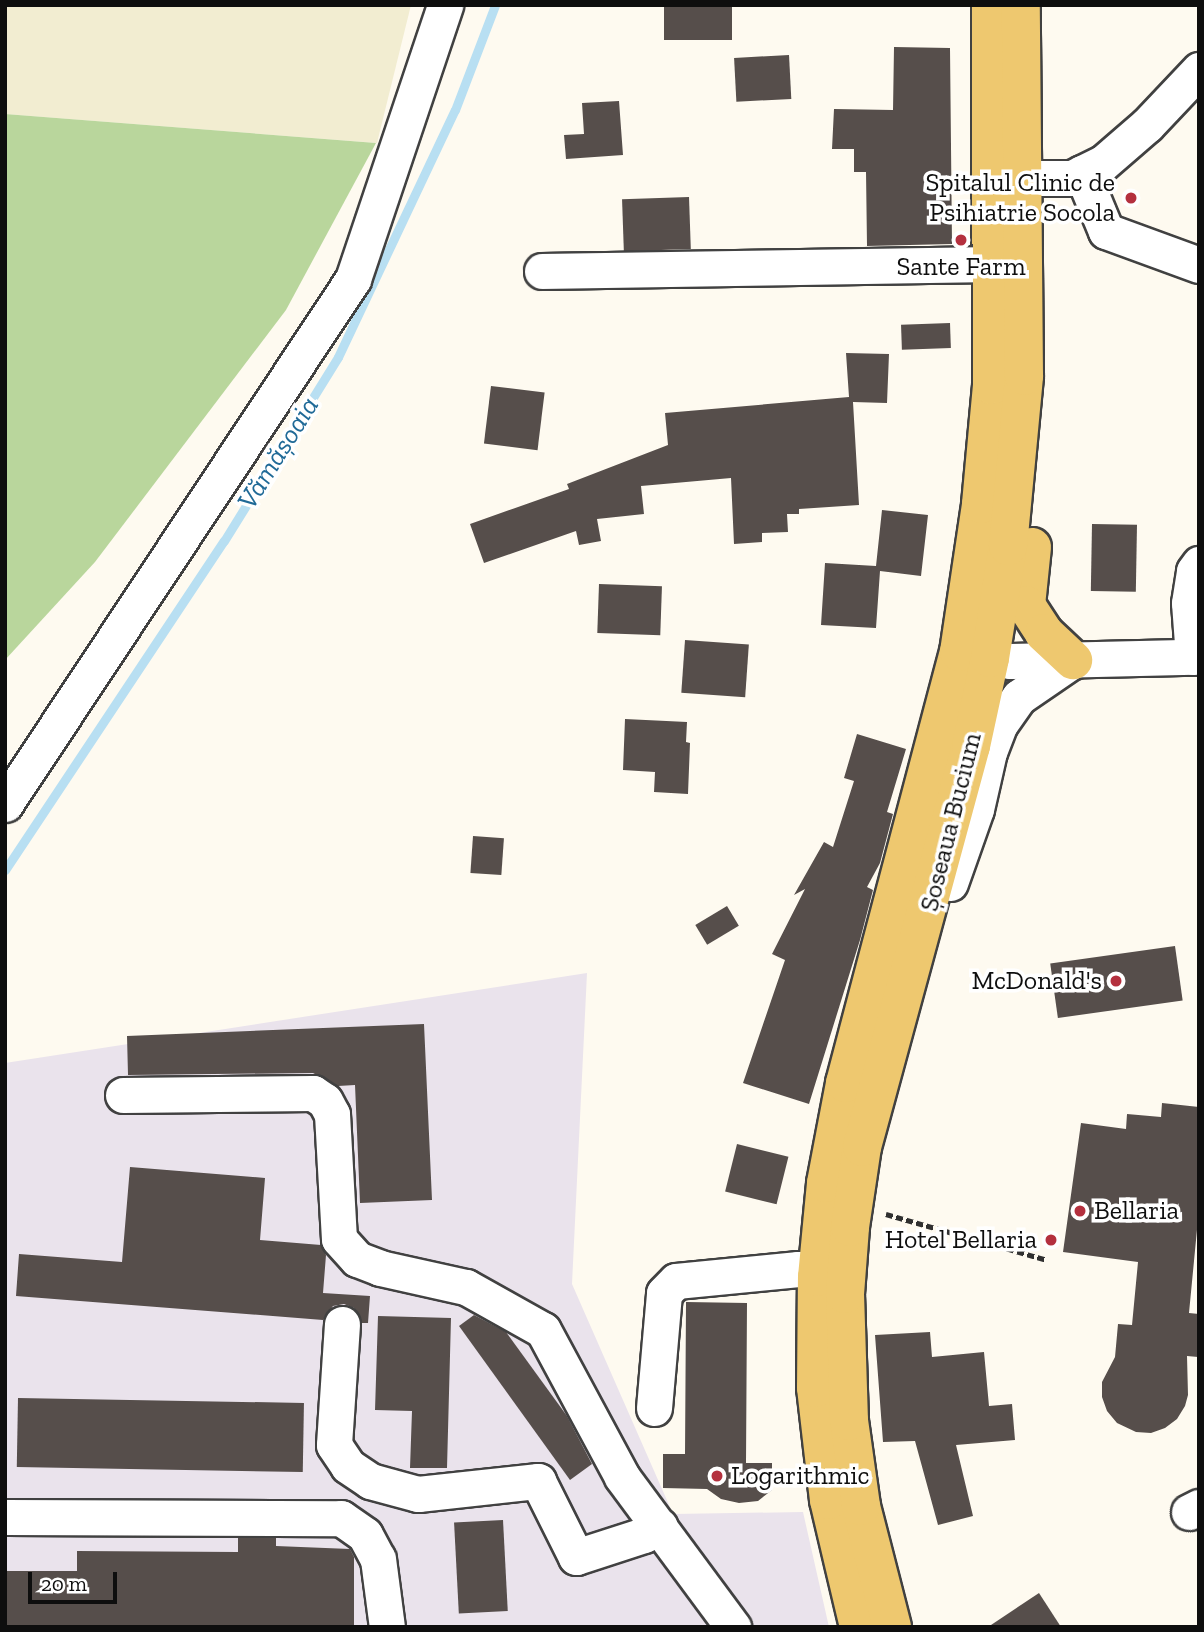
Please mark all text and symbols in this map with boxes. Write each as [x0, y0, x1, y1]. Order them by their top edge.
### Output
place label: Spitalul Clinic de Psihiatrie Socola [925, 167, 1115, 228]
marker: Spitalul Clinic de Psihiatrie Socola [1121, 188, 1141, 208]
marker: Sante Farm [953, 232, 969, 248]
place label: Sante Farm [896, 251, 1026, 283]
water label: Vămășoaia [230, 390, 326, 516]
street label: Șoseaua Bucium [914, 729, 988, 915]
place label: McDonald's [972, 965, 1102, 997]
marker: McDonald's [1108, 973, 1124, 989]
place label: Bellaria [1094, 1195, 1179, 1227]
marker: Bellaria [1072, 1203, 1088, 1219]
place label: Hotel Bellaria [885, 1224, 1037, 1256]
marker: Hotel Bellaria [1043, 1232, 1059, 1248]
place label: Logarithmic [731, 1460, 869, 1492]
marker: Logarithmic [709, 1468, 725, 1484]
scale bar [32, 1558, 121, 1602]
text: 20 m [41, 1571, 87, 1596]

